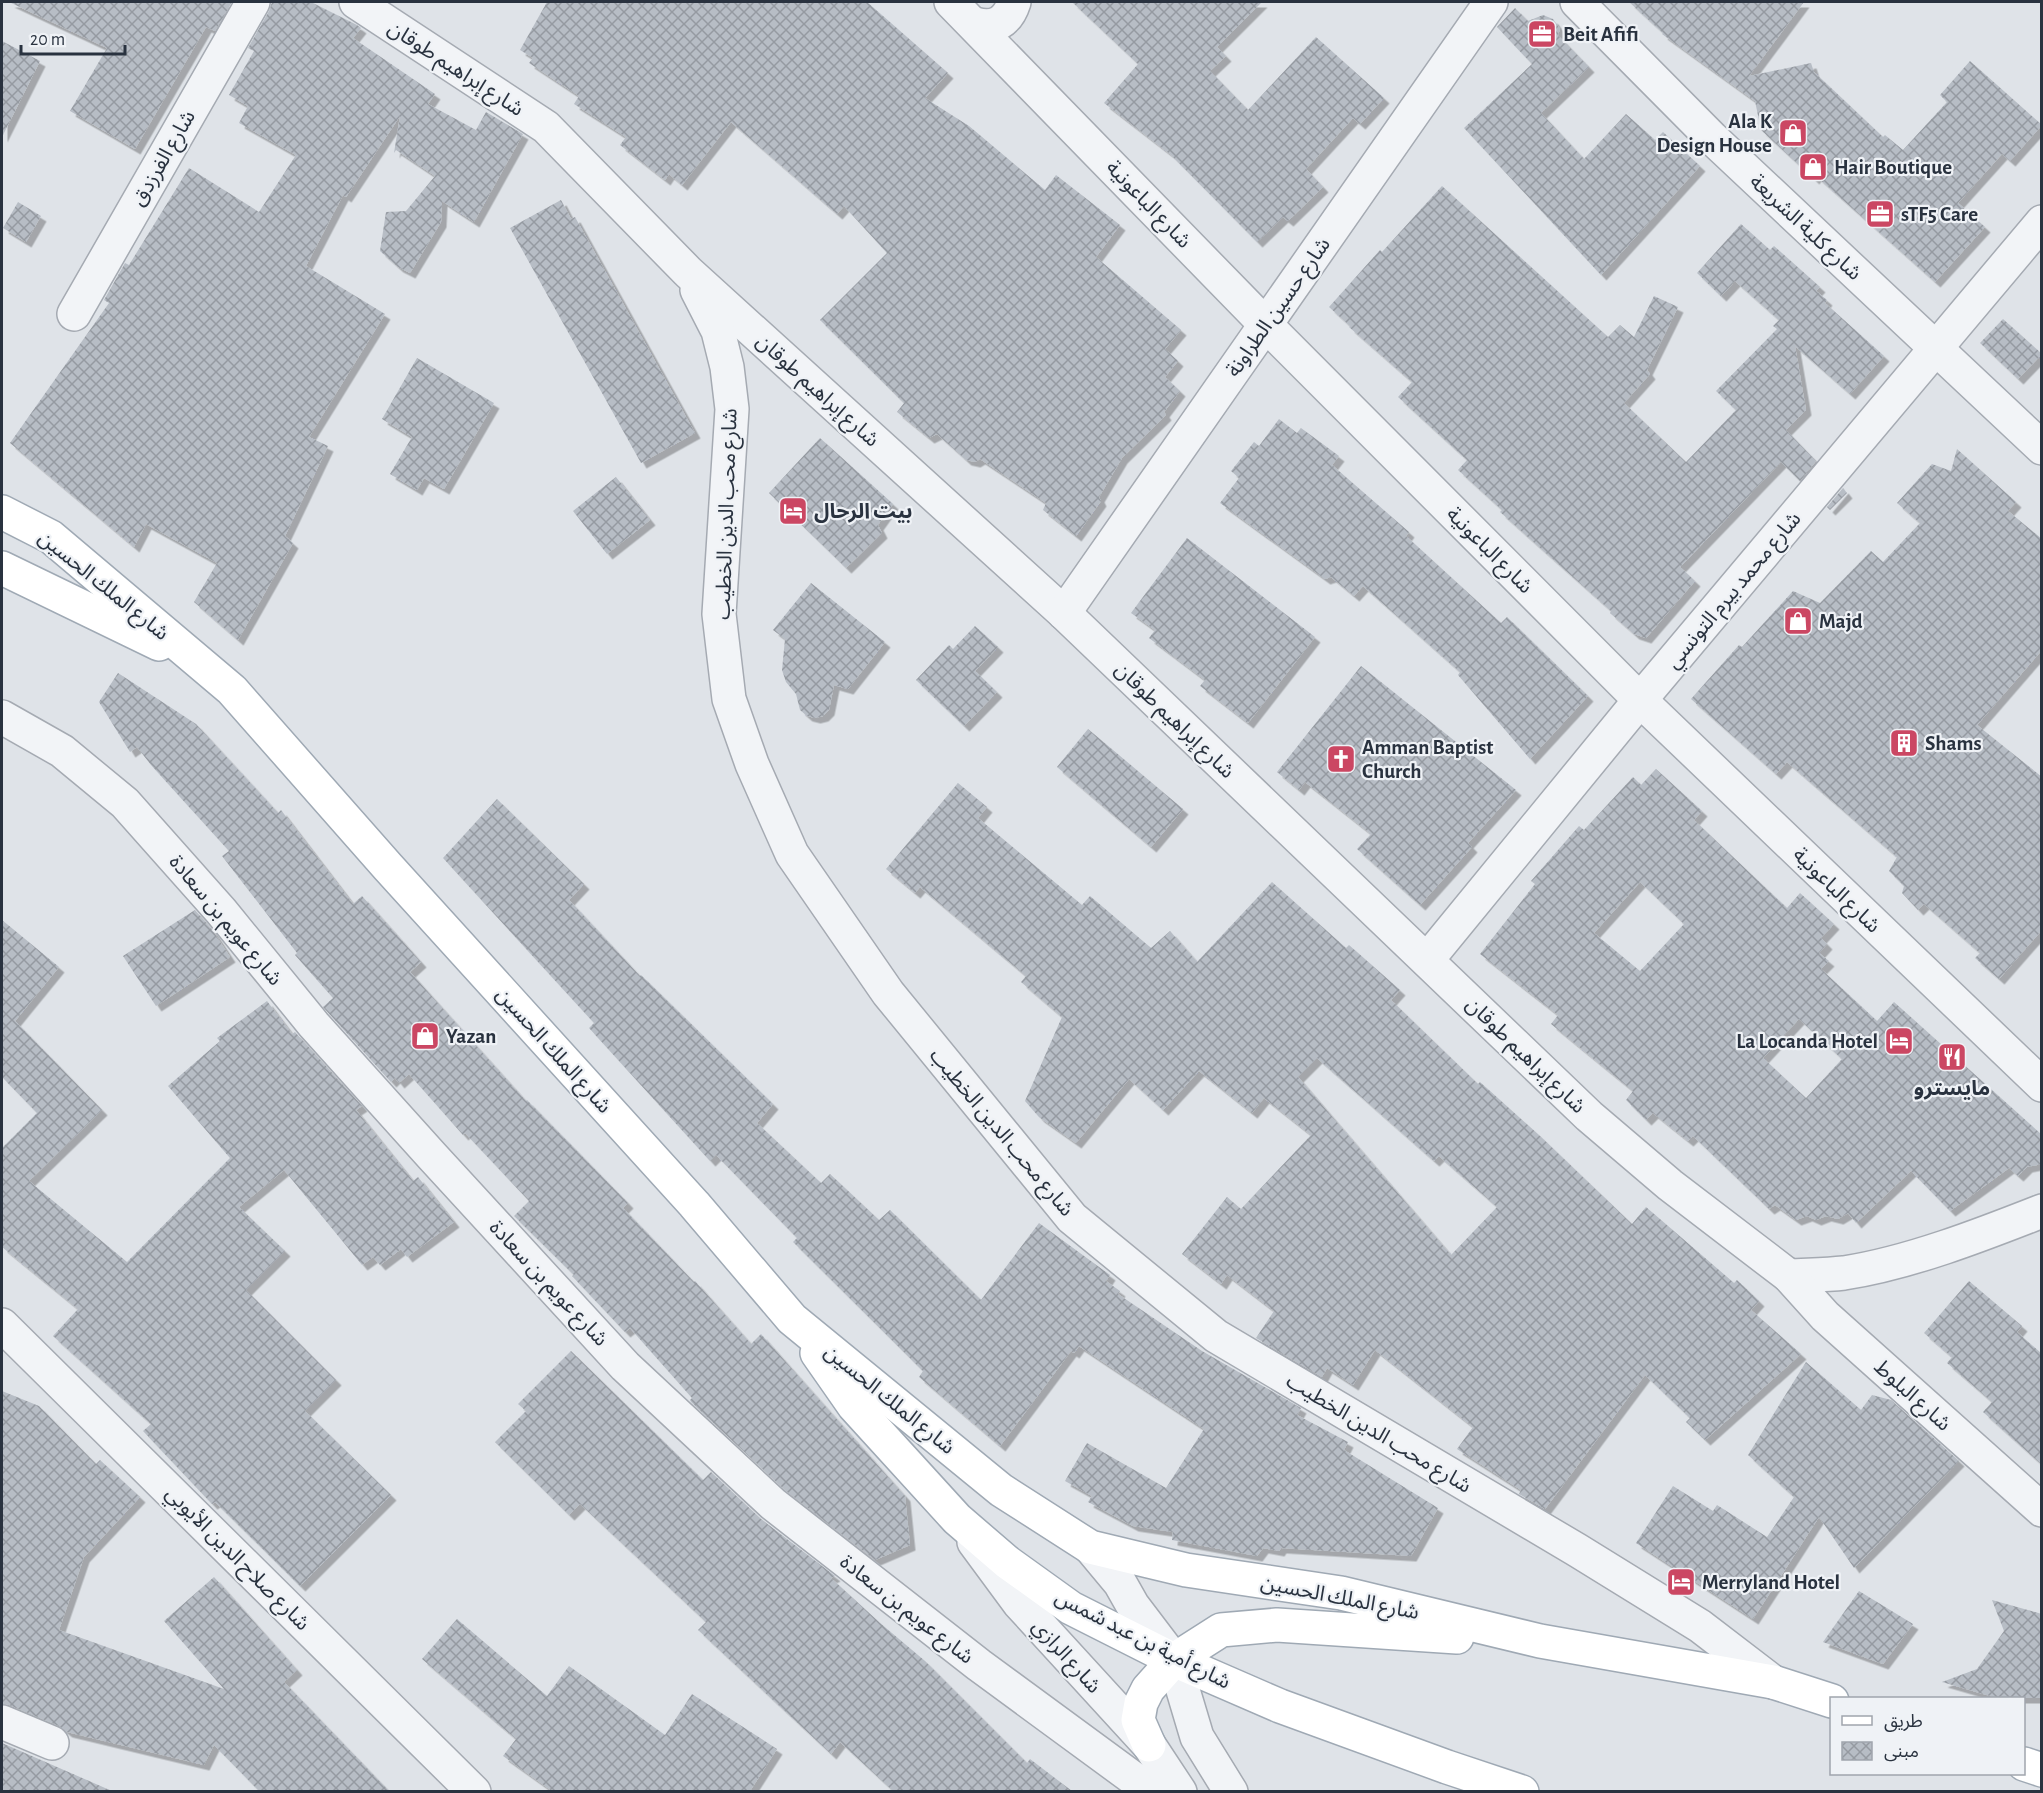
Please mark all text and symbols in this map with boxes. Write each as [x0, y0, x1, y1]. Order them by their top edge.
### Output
street label: شارع إبراهيم طوقان [382, 17, 527, 123]
scale bar [21, 18, 124, 56]
office icon: Beit Afifi [1526, 18, 1558, 50]
place label: Beit Afifi [1563, 24, 1639, 45]
text: 20 m [30, 31, 65, 49]
street label: شارع الفرزدق [128, 107, 203, 212]
place label: Ala K Design House [1657, 111, 1773, 156]
shop icon: Ala K Design House [1777, 117, 1809, 149]
shop icon: Hair Boutique [1797, 151, 1829, 183]
street label: شارع الباعونية [1099, 157, 1195, 255]
place label: Hair Boutique [1834, 157, 1952, 178]
street label: شارع كلية الشريعة [1743, 170, 1866, 287]
office icon: sTF5 Care [1864, 198, 1896, 230]
place label: sTF5 Care [1901, 204, 1978, 225]
street label: شارع حسين الطراونة [1223, 234, 1338, 383]
street label: شارع إبراهيم طوقان [750, 330, 883, 454]
street label: شارع محب الدين الخطيب [712, 408, 745, 620]
hotel icon: بيت الرحال [777, 495, 809, 527]
place label: بيت الرحال [814, 501, 912, 523]
street label: شارع الباعونية [1440, 503, 1537, 600]
street label: شارع محمد بيرم التونسي [1662, 508, 1809, 676]
street label: شارع الملك الحسين [32, 527, 173, 647]
shop icon: Majd [1782, 605, 1814, 637]
place label: Majd [1819, 611, 1863, 632]
street label: شارع إبراهيم طوقان [1108, 658, 1238, 785]
building icon: Shams [1888, 727, 1920, 759]
place label: Shams [1925, 733, 1982, 754]
place label: Amman Baptist Church [1362, 737, 1493, 782]
church icon: Amman Baptist Church [1325, 743, 1357, 775]
street label: شارع الباعونية [1786, 844, 1884, 940]
street label: شارع عويم بن سعادة [162, 851, 286, 992]
street label: شارع الملك الحسين [489, 983, 615, 1120]
street label: شارع إبراهيم طوقان [1459, 993, 1589, 1120]
shop icon: Yazan [409, 1020, 441, 1052]
hotel icon: La Locanda Hotel [1883, 1025, 1915, 1057]
place label: Yazan [446, 1026, 496, 1047]
place label: La Locanda Hotel [1736, 1031, 1878, 1052]
restaurant icon: مايسترو [1936, 1041, 1968, 1073]
street label: شارع محب الدين الخطيب [923, 1045, 1078, 1223]
place label: مايسترو [1914, 1078, 1990, 1100]
street label: شارع عويم بن سعادة [482, 1217, 612, 1353]
street label: شارع الملك الحسين [818, 1341, 959, 1461]
street label: شارع البلوط [1868, 1356, 1955, 1438]
street label: شارع محب الدين الخطيب [1281, 1370, 1475, 1500]
street label: شارع صلاح الدين الأيوبي [158, 1482, 314, 1638]
street label: شارع عويم بن سعادة [834, 1551, 977, 1671]
hotel icon: Merryland Hotel [1665, 1566, 1697, 1598]
street label: شارع الملك الحسين [1258, 1572, 1421, 1627]
place label: Merryland Hotel [1702, 1572, 1840, 1593]
street label: شارع أمية بن عبد شمس [1050, 1584, 1235, 1696]
street label: شارع الرازي [1025, 1615, 1105, 1701]
legend [1830, 1697, 2025, 1775]
text: طريق [1884, 1713, 1923, 1732]
text: مبنى [1884, 1743, 1919, 1762]

